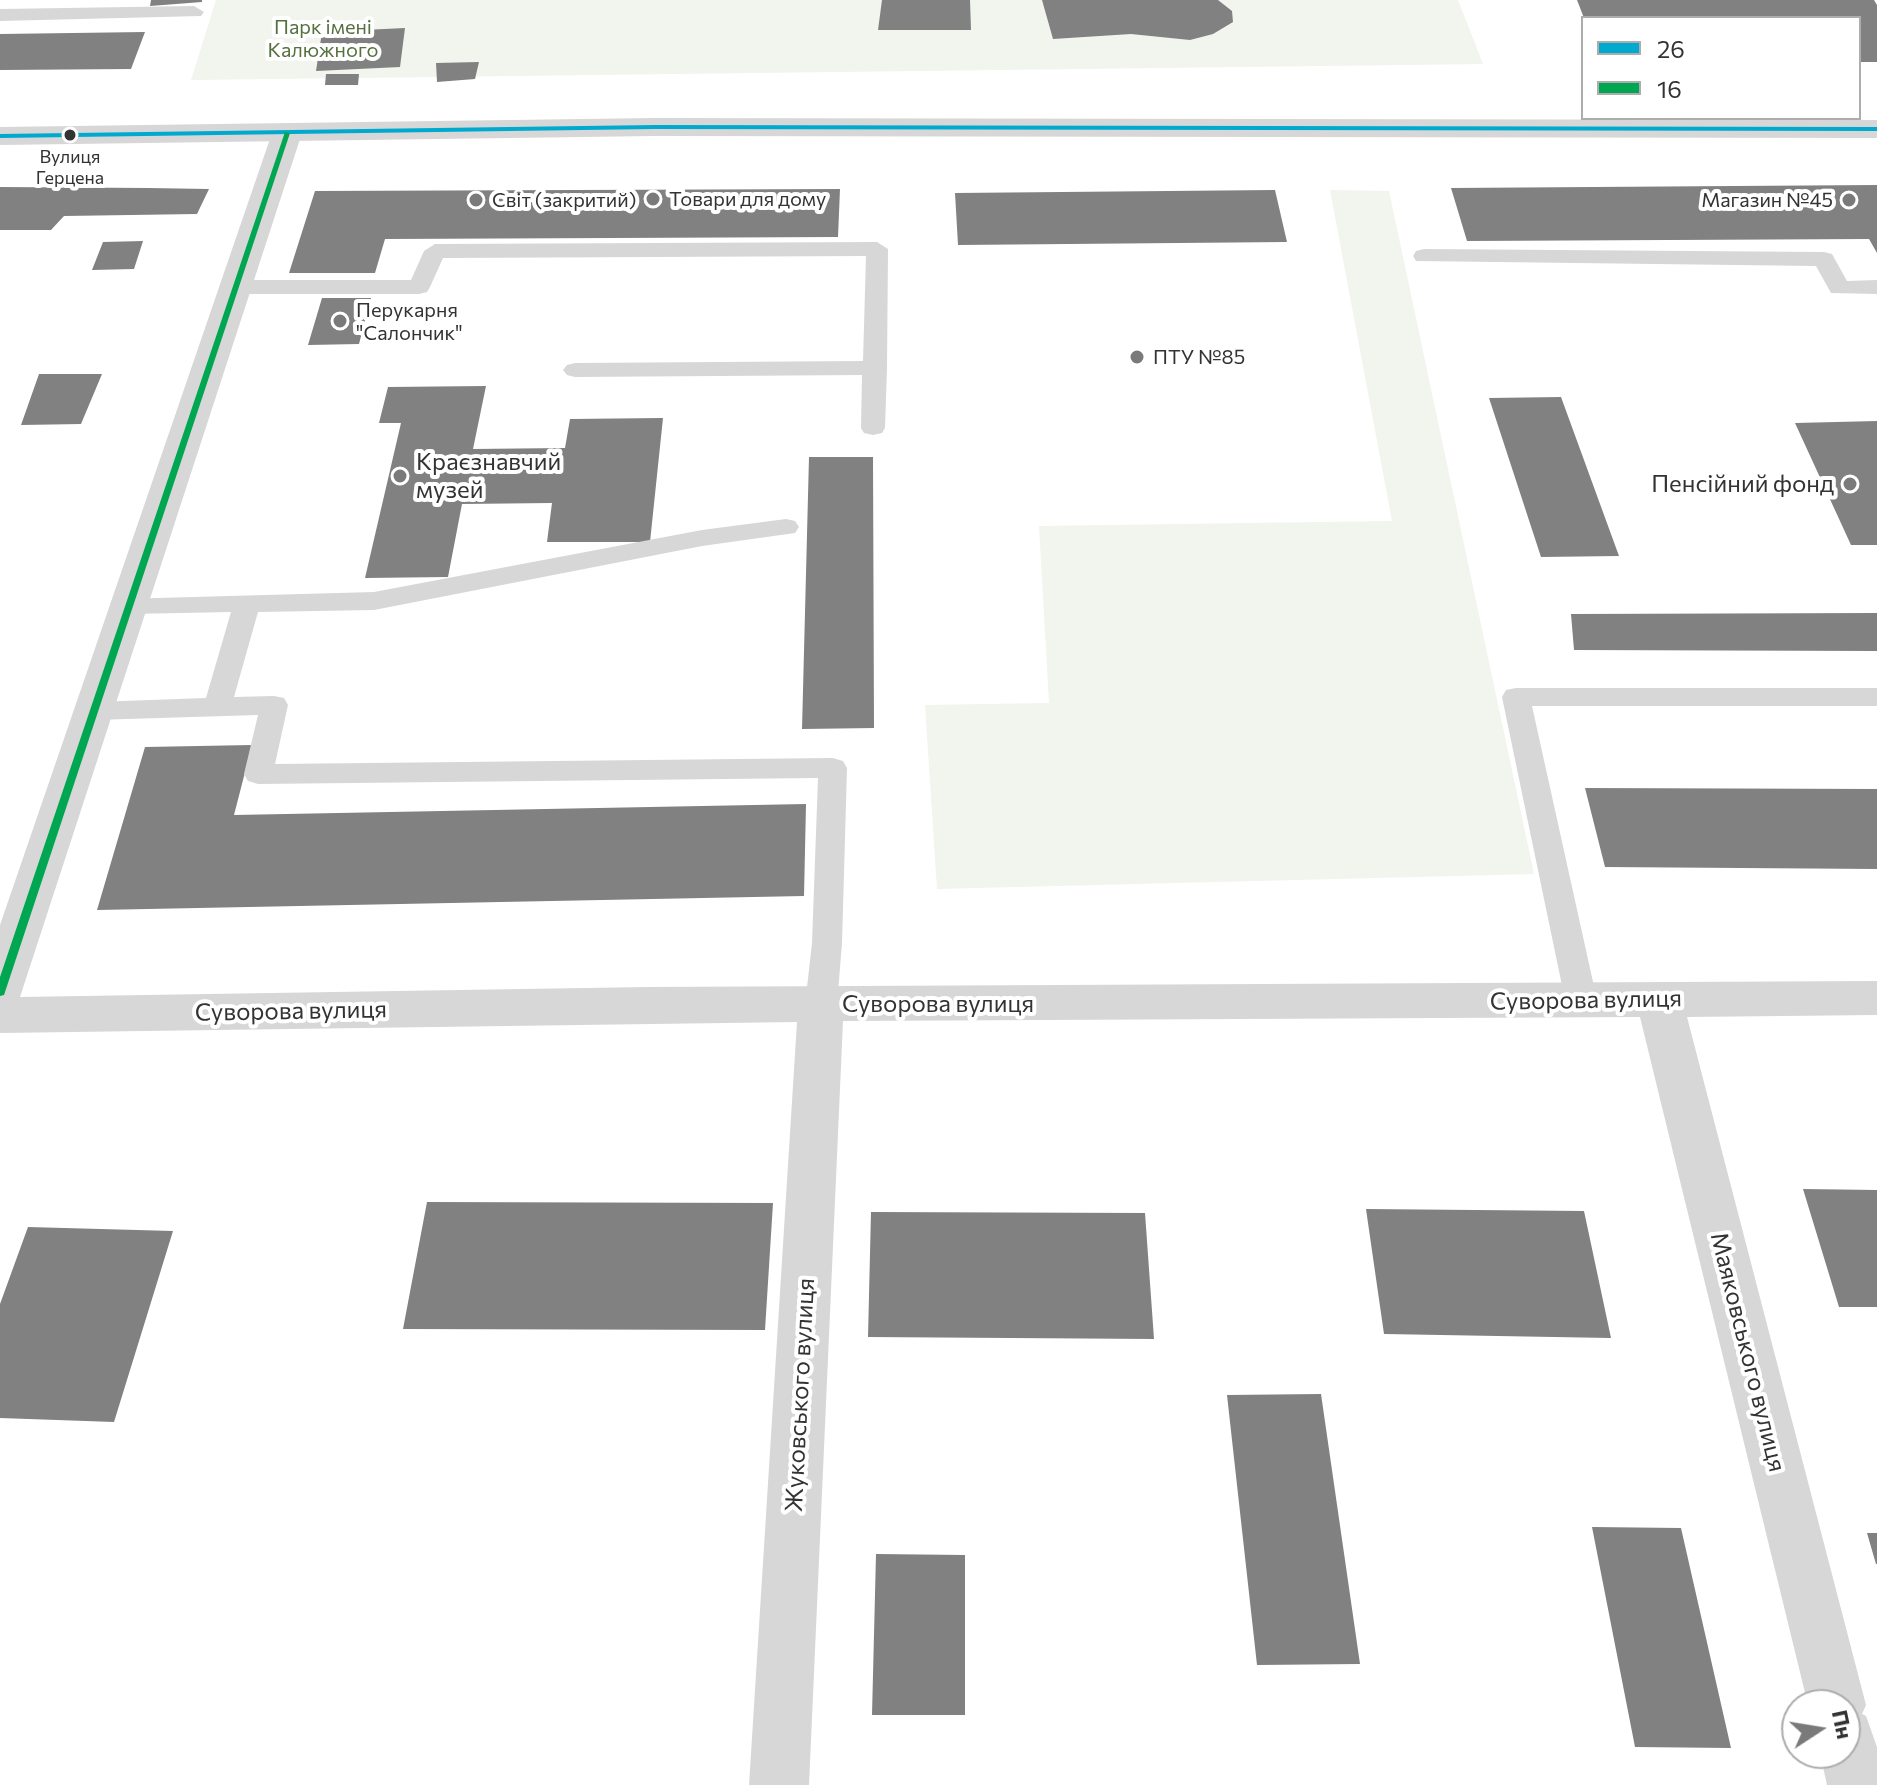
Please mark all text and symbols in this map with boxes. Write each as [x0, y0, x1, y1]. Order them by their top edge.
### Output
park label: Парк імені Калюжного [267, 15, 379, 62]
legend [1581, 16, 1861, 120]
text: 26 [1657, 34, 1685, 63]
text: 16 [1657, 74, 1682, 103]
marker: Вулиця Герцена [62, 127, 78, 143]
place label: Вулиця Герцена [36, 146, 104, 188]
place label: Товари для дому [669, 187, 826, 211]
place label: Світ (закритий) [492, 188, 636, 212]
place label: Магазин №45 [1701, 188, 1833, 212]
marker: Товари для дому [644, 190, 662, 208]
marker: Світ (закритий) [467, 191, 485, 209]
marker: Магазин №45 [1840, 191, 1858, 209]
place label: Перукарня "Салончик" [356, 298, 463, 345]
marker: Перукарня "Салончик" [331, 312, 349, 330]
place label: ПТУ №85 [1153, 345, 1245, 369]
marker: ПТУ №85 [1128, 348, 1146, 366]
place label: Краєзнавчий музей [416, 448, 561, 504]
marker: Краєзнавчий музей [391, 467, 409, 485]
place label: Пенсійний фонд [1651, 470, 1834, 498]
marker: Пенсійний фонд [1841, 475, 1859, 493]
street label: Суворова вулиця [1490, 984, 1682, 1016]
street label: Суворова вулиця [842, 990, 1034, 1018]
street label: Суворова вулиця [195, 995, 387, 1027]
street label: Маяковського вулиця [1704, 1229, 1792, 1475]
street label: Жуковського вулиця [779, 1277, 821, 1513]
north arrow [1781, 1689, 1861, 1769]
text: Пн [1827, 1707, 1859, 1741]

